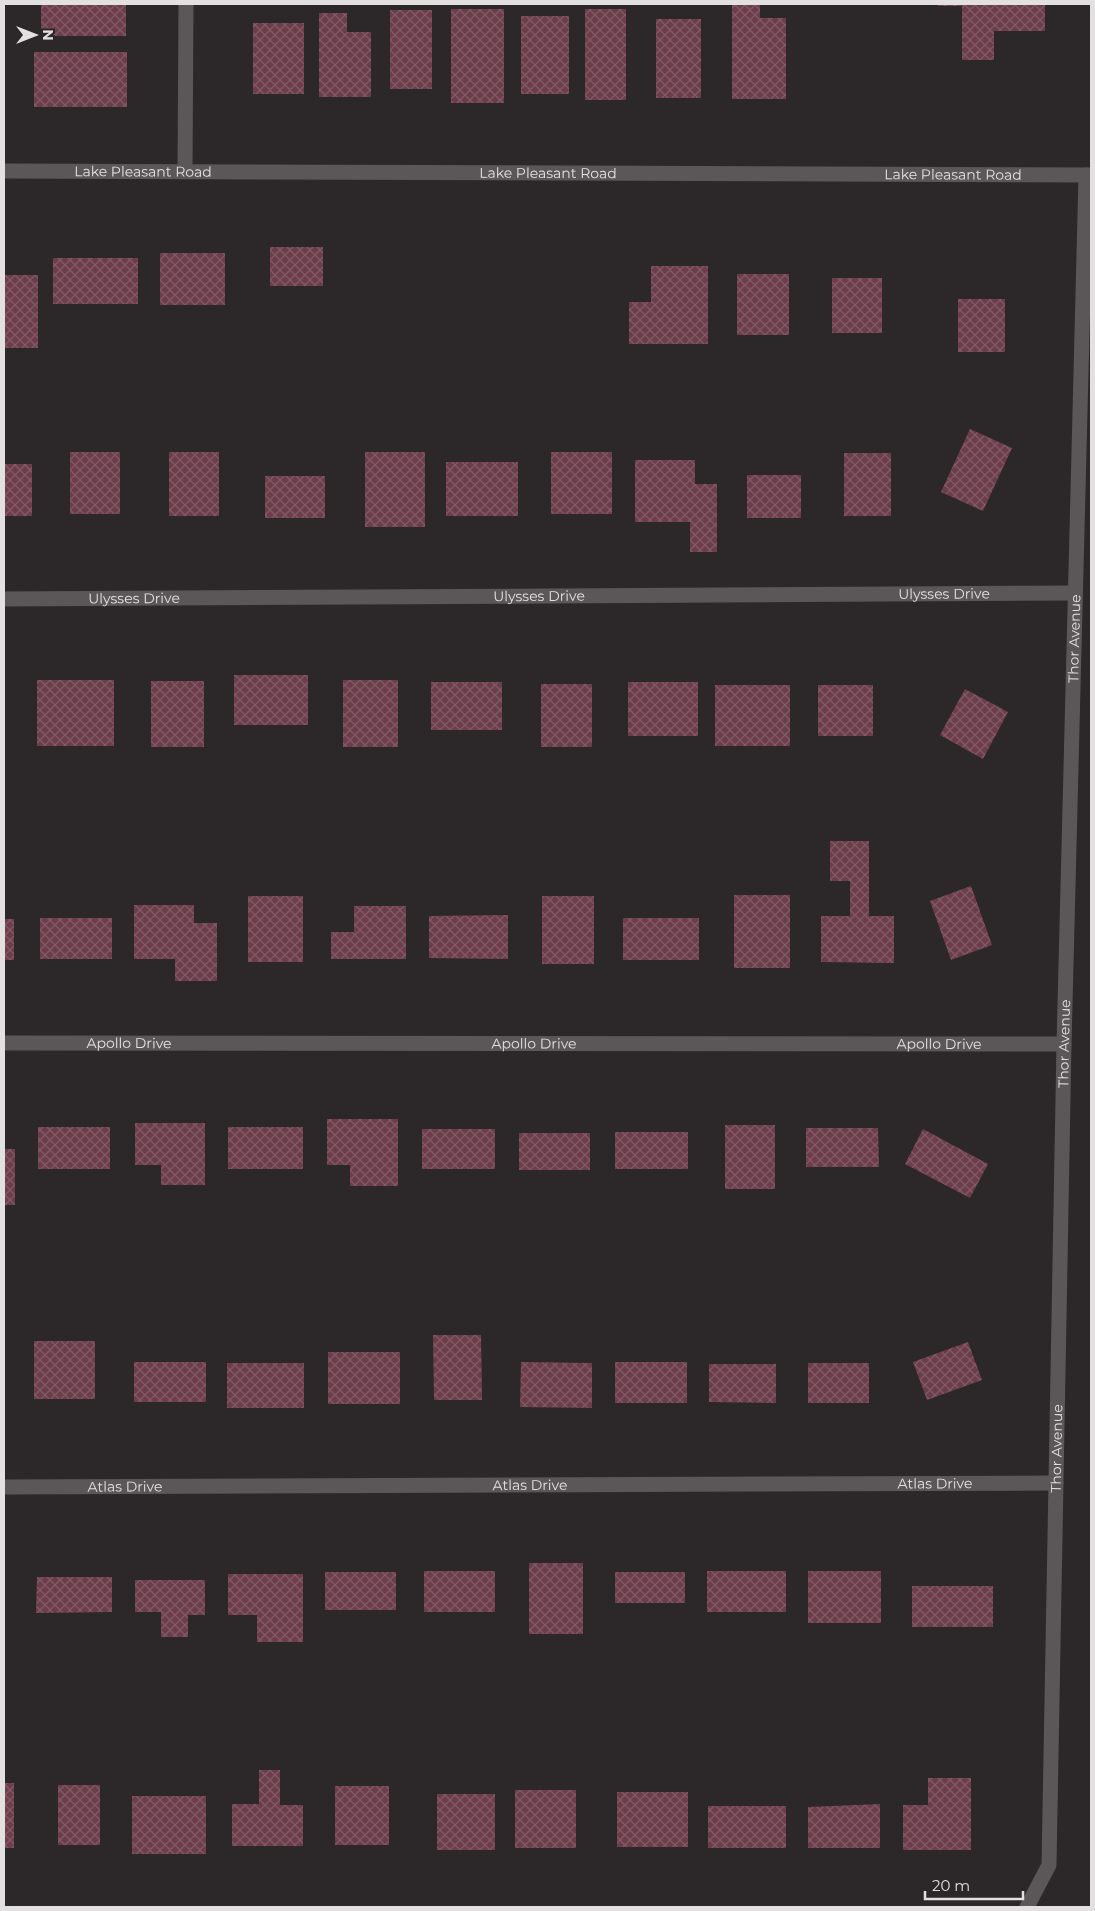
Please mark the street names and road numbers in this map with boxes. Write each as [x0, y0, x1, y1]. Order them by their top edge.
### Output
street label: Lake Pleasant Road [74, 162, 212, 181]
street label: Lake Pleasant Road [479, 164, 617, 182]
street label: Lake Pleasant Road [884, 165, 1022, 184]
street label: Ulysses Drive [898, 584, 990, 603]
street label: Ulysses Drive [493, 587, 585, 605]
street label: Ulysses Drive [88, 589, 180, 608]
street label: Thor Avenue [1064, 594, 1084, 683]
street label: Thor Avenue [1054, 999, 1074, 1088]
street label: Apollo Drive [86, 1034, 172, 1052]
street label: Apollo Drive [491, 1034, 577, 1053]
street label: Apollo Drive [896, 1035, 982, 1053]
street label: Thor Avenue [1047, 1404, 1066, 1493]
street label: Atlas Drive [897, 1474, 973, 1493]
street label: Atlas Drive [492, 1476, 568, 1494]
street label: Atlas Drive [87, 1477, 163, 1496]

